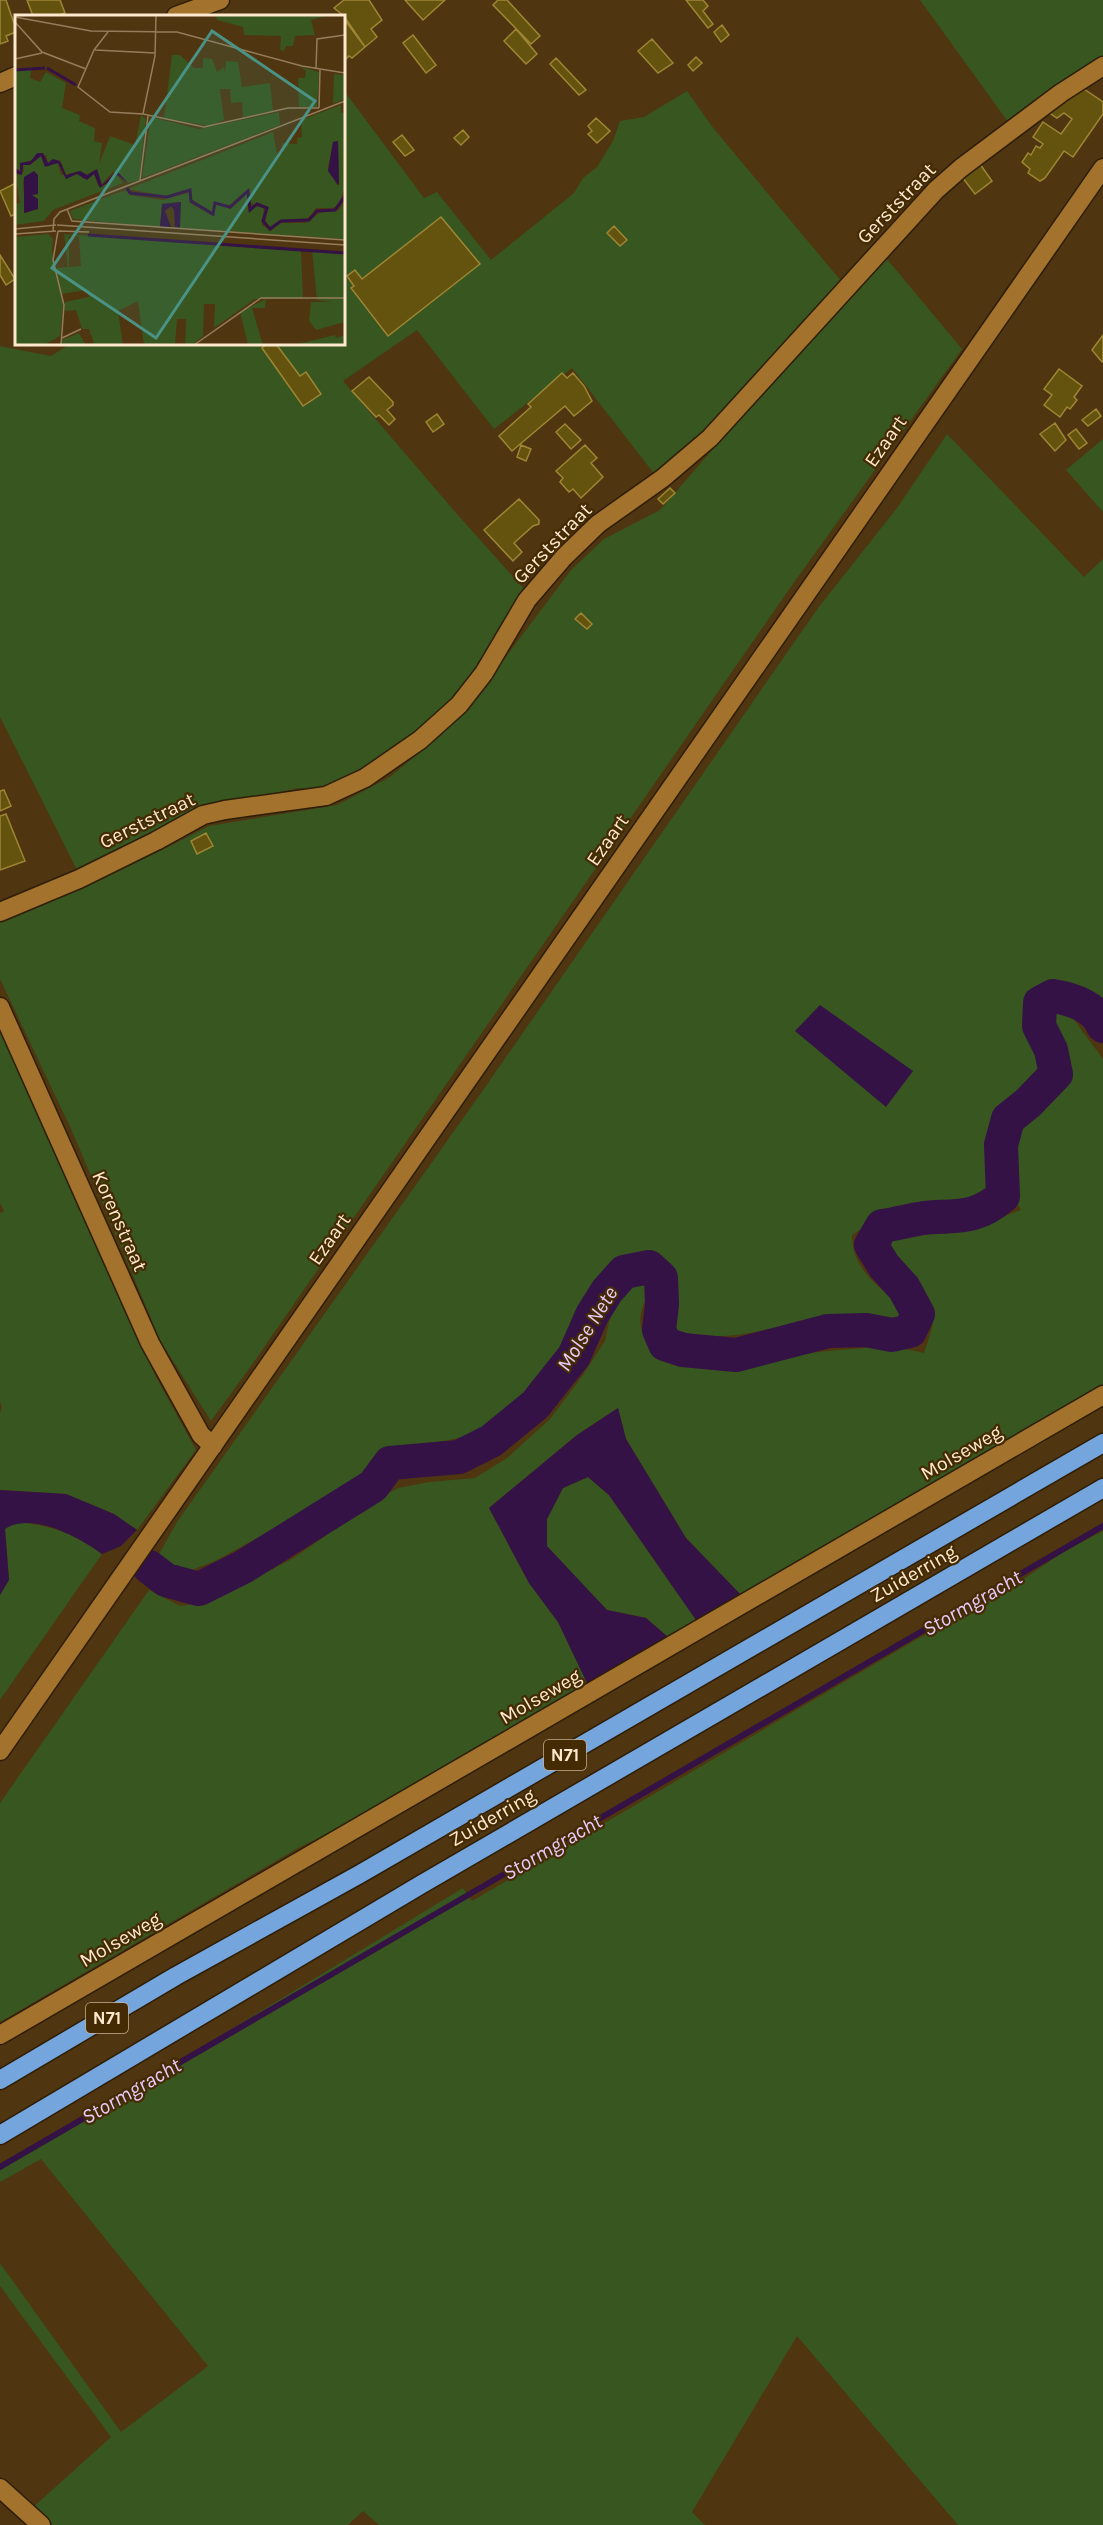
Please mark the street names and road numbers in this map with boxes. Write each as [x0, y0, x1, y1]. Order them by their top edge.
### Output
street label: Gerststraat [852, 158, 941, 248]
street label: Ezaart [859, 411, 912, 471]
street label: Gerststraat [508, 498, 597, 588]
street label: Gerststraat [96, 787, 199, 853]
street label: Ezaart [581, 810, 634, 870]
street label: Korenstraat [87, 1167, 152, 1275]
street label: Ezaart [303, 1209, 356, 1269]
street label: Molseweg [916, 1420, 1006, 1485]
street label: Zuiderring [866, 1540, 960, 1607]
street label: Molseweg [495, 1664, 585, 1729]
road number: N71 [544, 1740, 586, 1770]
street label: Zuiderring [445, 1784, 539, 1851]
street label: Molseweg [75, 1907, 165, 1972]
road number: N71 [86, 2003, 128, 2033]

